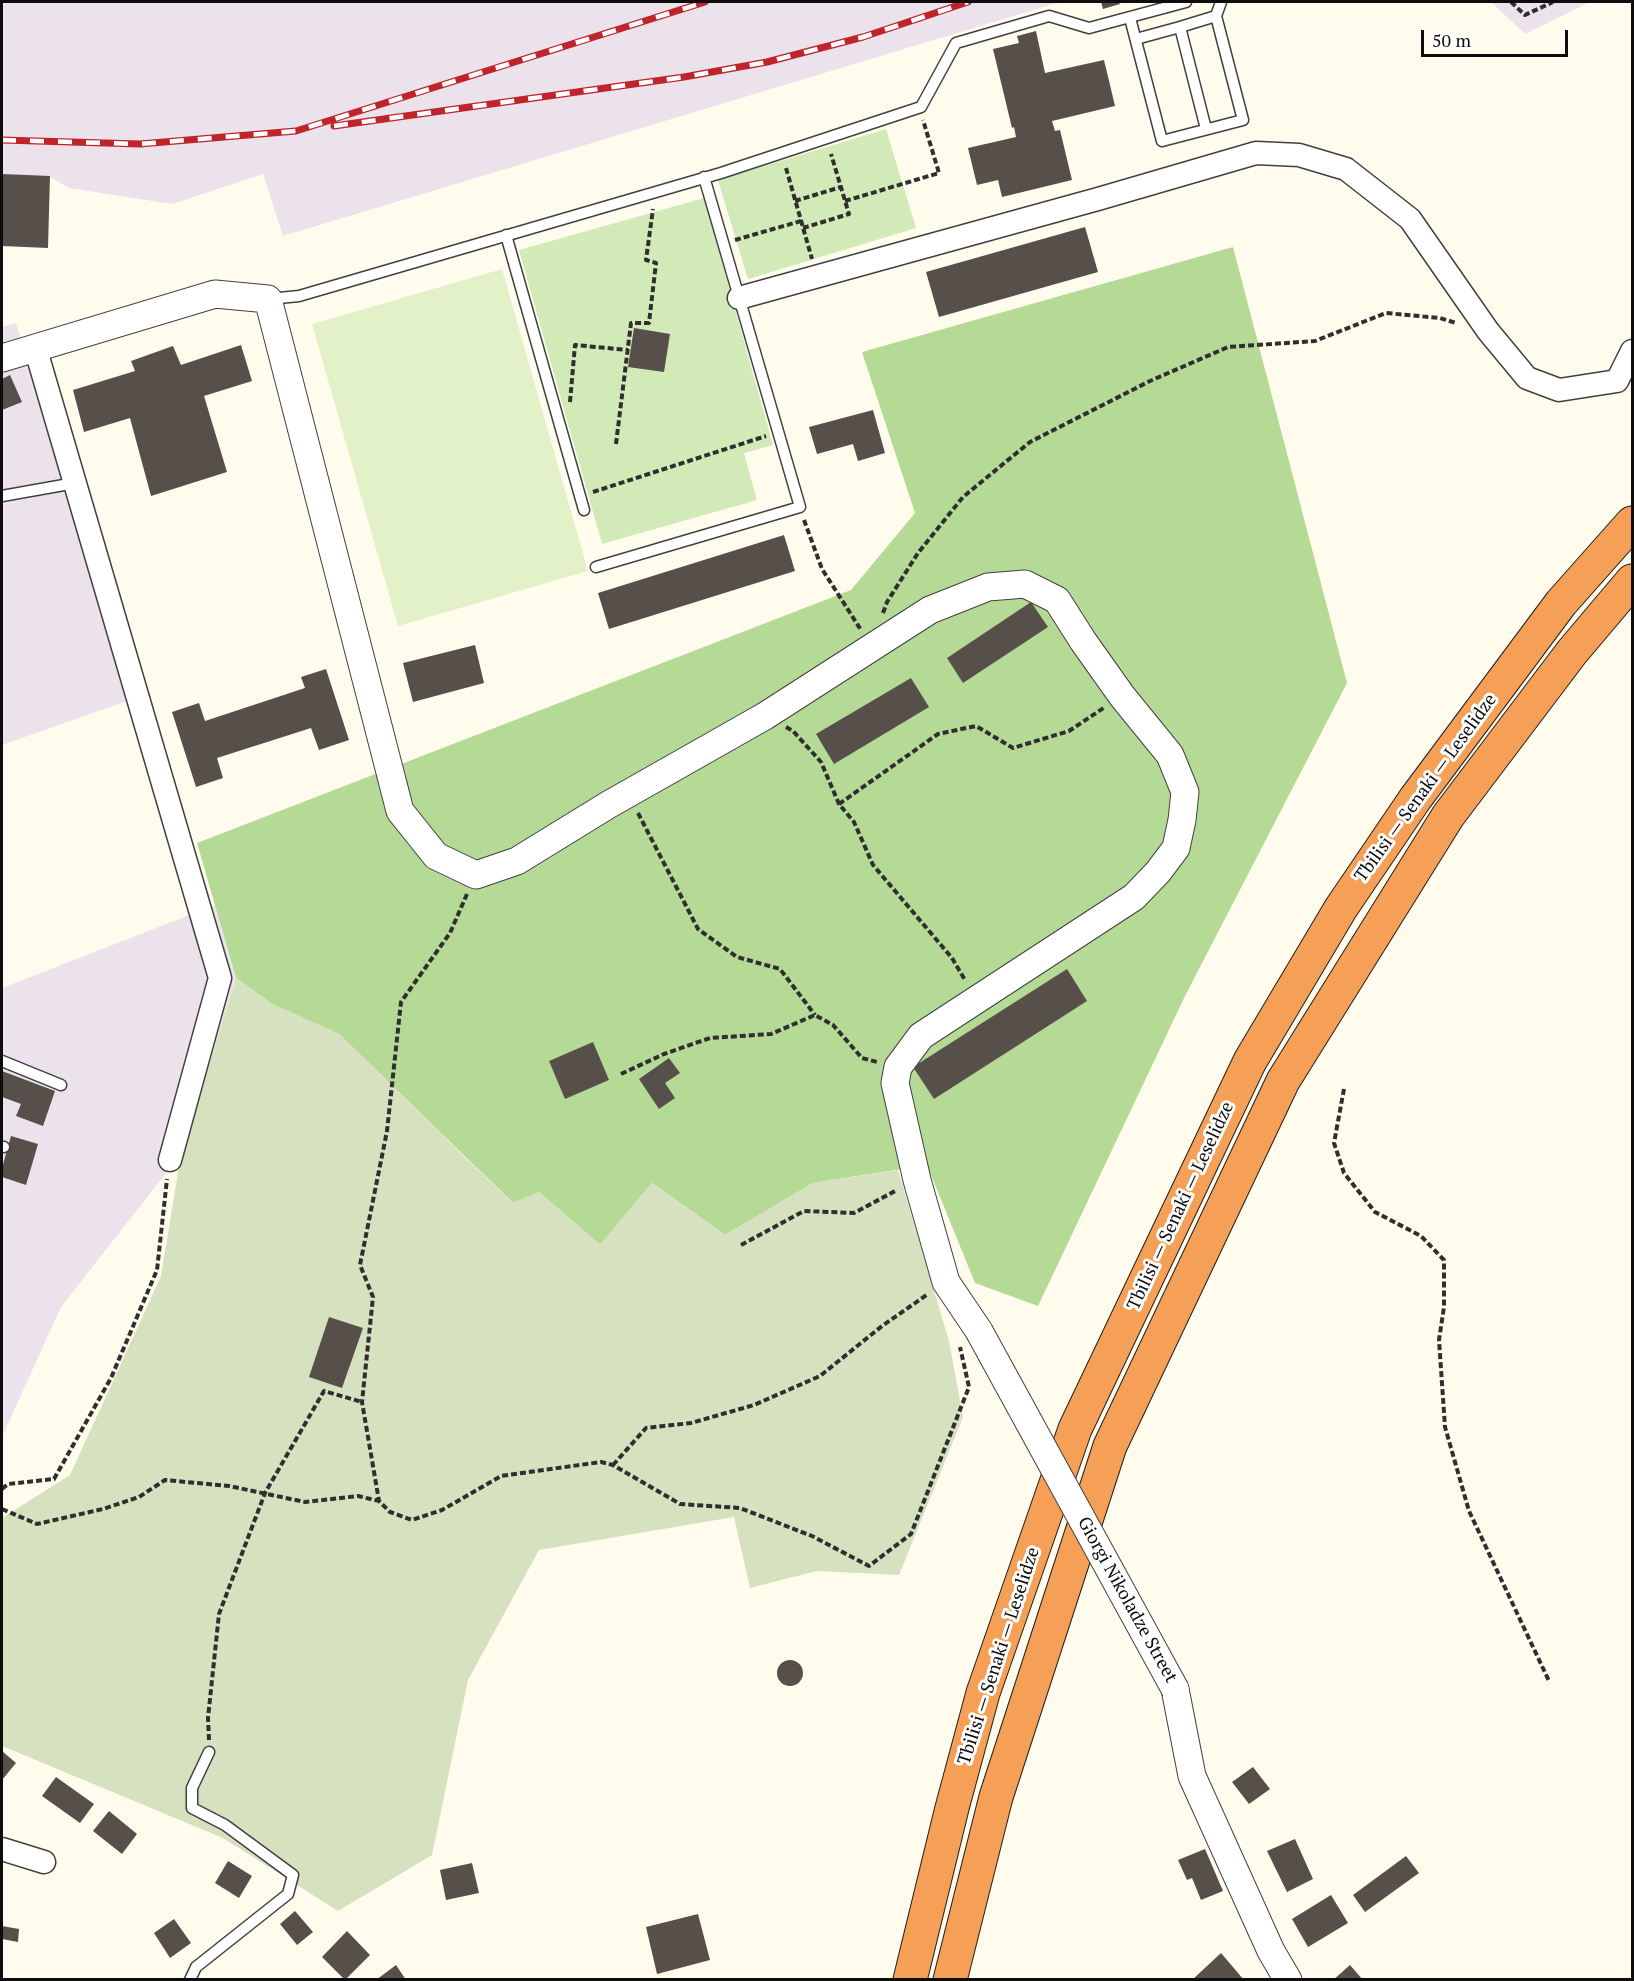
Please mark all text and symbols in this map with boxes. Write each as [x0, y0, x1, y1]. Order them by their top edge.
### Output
scale bar [1424, 18, 1571, 56]
text: 50 m [1432, 28, 1471, 52]
street label: Tbilisi — Senaki — Leselidze [1350, 690, 1502, 886]
street label: Tbilisi — Senaki — Leselidze [1123, 1098, 1239, 1314]
street label: Giorgi Nikoladze Street [1072, 1513, 1182, 1687]
street label: Tbilisi — Senaki — Leselidze [954, 1545, 1044, 1767]

